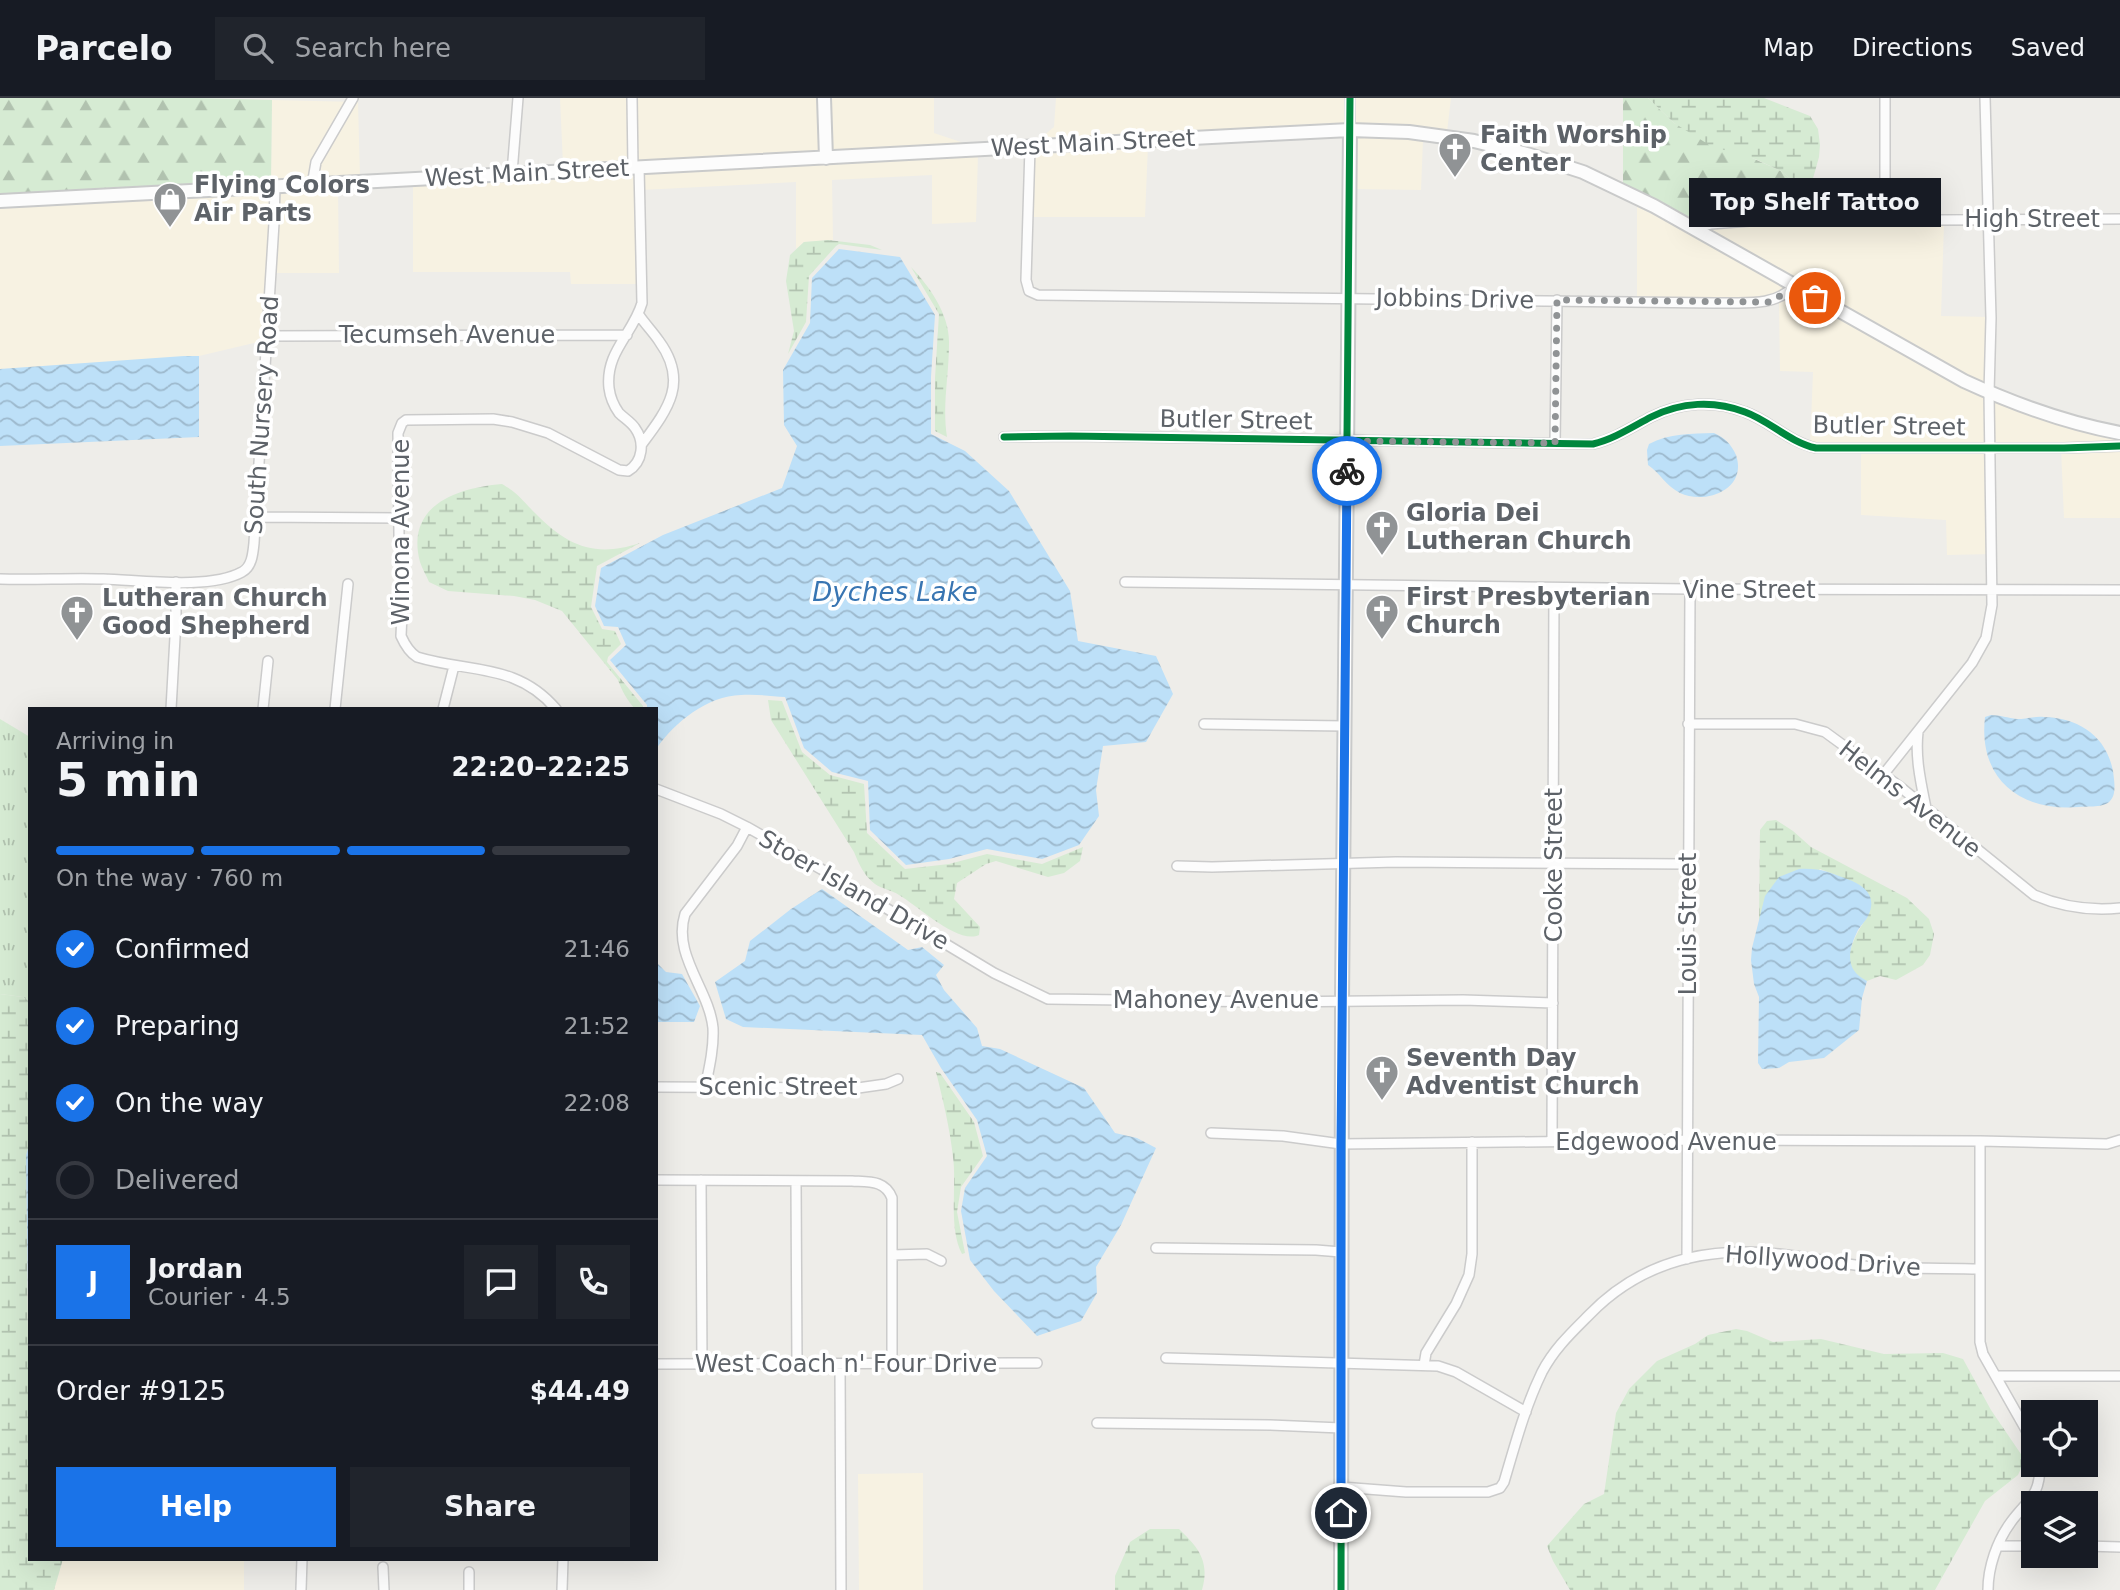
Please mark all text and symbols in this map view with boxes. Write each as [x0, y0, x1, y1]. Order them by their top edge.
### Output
search box [215, 17, 705, 80]
text: Parcelo [35, 29, 173, 68]
icon: search [239, 29, 277, 67]
text: Search here [295, 33, 451, 63]
text: Map [1763, 34, 1814, 62]
text: Directions [1852, 34, 1973, 62]
text: Saved [2011, 34, 2085, 62]
place label: Faith Worship Center [1480, 121, 1667, 177]
street label: West Main Street [990, 124, 1196, 162]
church icon: Faith Worship Center [1436, 130, 1474, 179]
street label: West Main Street [424, 154, 630, 192]
place label: Flying Colors Air Parts [194, 171, 370, 227]
callout: Top Shelf Tattoo [1689, 179, 1941, 228]
shop icon: Flying Colors Air Parts [151, 180, 189, 229]
text: Top Shelf Tattoo [1710, 189, 1920, 215]
street label: High Street [1964, 205, 2100, 233]
pin [1785, 268, 1845, 328]
icon: bag [1796, 279, 1834, 317]
street label: Jobbins Drive [1374, 284, 1534, 314]
street label: South Nursery Road [240, 295, 284, 535]
street label: Tecumseh Avenue [338, 321, 555, 349]
street label: Butler Street [1159, 405, 1313, 435]
street label: Butler Street [1812, 411, 1966, 441]
courier [1312, 436, 1382, 506]
street label: Winona Avenue [387, 439, 415, 625]
icon: bike [1328, 452, 1366, 490]
place label: Gloria Dei Lutheran Church [1406, 499, 1632, 555]
church icon: Gloria Dei Lutheran Church [1363, 508, 1401, 557]
street label: Vine Street [1682, 576, 1816, 604]
water label: Dyches Lake [812, 577, 978, 607]
place label: First Presbyterian Church [1406, 583, 1650, 639]
place label: Lutheran Church Good Shepherd [102, 584, 328, 640]
church icon: First Presbyterian Church [1363, 592, 1401, 641]
church icon: Lutheran Church Good Shepherd [58, 593, 96, 642]
text: Arriving in [56, 728, 174, 754]
street label: Helms Avenue [1834, 735, 1986, 863]
text: 22:20–22:25 [451, 752, 630, 782]
text: 5 min [56, 753, 200, 807]
street label: Cooke Street [1540, 788, 1568, 942]
street label: Stoer Island Drive [754, 824, 954, 956]
street label: Louis Street [1674, 853, 1702, 995]
text: On the way · 760 m [56, 865, 283, 891]
icon: check [56, 930, 94, 968]
text: Confirmed [115, 934, 250, 964]
text: 21:46 [564, 936, 630, 962]
street label: Mahoney Avenue [1113, 986, 1319, 1014]
icon: check [56, 1007, 94, 1045]
text: Preparing [115, 1011, 240, 1041]
text: 21:52 [564, 1013, 630, 1039]
place label: Seventh Day Adventist Church [1406, 1044, 1640, 1100]
church icon: Seventh Day Adventist Church [1363, 1053, 1401, 1102]
street label: Scenic Street [699, 1073, 857, 1101]
icon: check [56, 1084, 94, 1122]
text: On the way [115, 1088, 264, 1118]
text: 22:08 [564, 1090, 630, 1116]
street label: Edgewood Avenue [1555, 1128, 1777, 1156]
text: Delivered [115, 1165, 239, 1195]
street label: Hollywood Drive [1724, 1240, 1922, 1282]
button: chat [464, 1245, 538, 1319]
button: phone [556, 1245, 630, 1319]
text: Jordan [148, 1254, 243, 1284]
text: J [88, 1267, 98, 1297]
text: Courier · 4.5 [148, 1284, 291, 1310]
street label: West Coach n' Four Drive [695, 1350, 997, 1378]
text: Order #9125 [56, 1376, 226, 1406]
text: $44.49 [530, 1376, 630, 1406]
map controls [2021, 1400, 2098, 1568]
button: locate [2021, 1400, 2098, 1477]
button: Help [56, 1467, 336, 1547]
button: Share [350, 1467, 630, 1547]
pin [1311, 1483, 1371, 1543]
button: layers [2021, 1491, 2098, 1568]
icon: home [1322, 1494, 1360, 1532]

